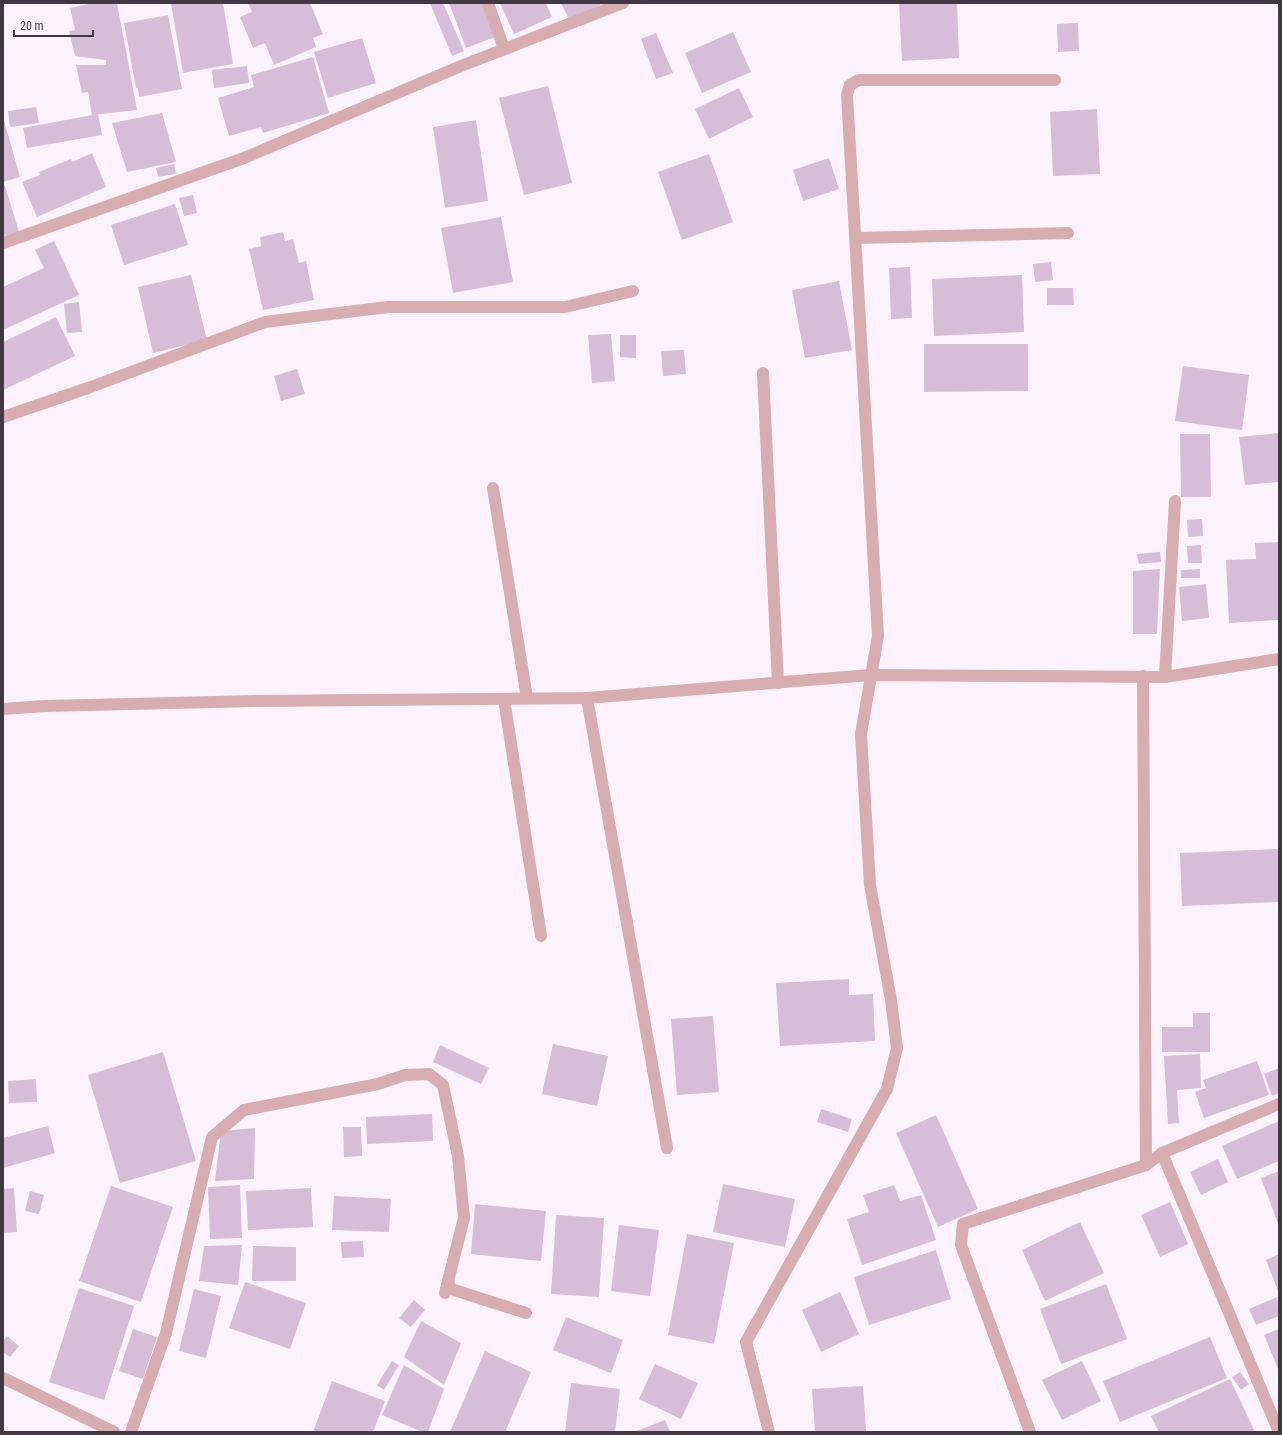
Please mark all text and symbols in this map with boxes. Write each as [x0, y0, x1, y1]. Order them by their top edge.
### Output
scale bar [14, 12, 93, 38]
text: 20 m [20, 19, 44, 33]

